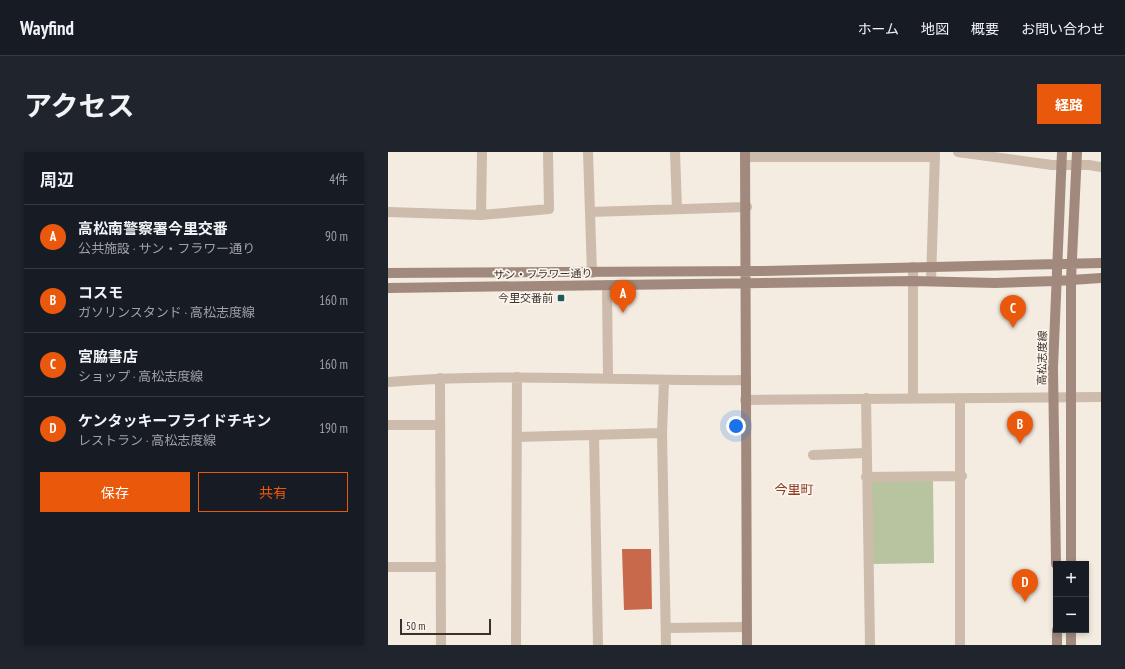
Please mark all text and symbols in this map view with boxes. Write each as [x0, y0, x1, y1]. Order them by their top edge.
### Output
text: Wayfind [20, 16, 74, 40]
text: ホーム [857, 20, 899, 38]
text: 地図 [921, 20, 949, 38]
text: 概要 [971, 20, 999, 38]
text: お問い合わせ [1021, 20, 1105, 38]
button: 経路 [1037, 84, 1101, 124]
text: アクセス [24, 87, 135, 124]
text: 周辺 [40, 169, 74, 191]
text: 4件 [329, 171, 348, 188]
text: 高松南警察署今里交番 [78, 219, 228, 238]
text: A [50, 228, 56, 245]
text: 90 m [325, 228, 348, 245]
text: 公共施設 · サン・フラワー通り [78, 240, 255, 257]
street label: サン・フラワー通り [493, 266, 593, 282]
pin: A [610, 280, 636, 313]
text: コスモ [78, 283, 123, 302]
place label: 今里交番前 [498, 291, 553, 305]
text: B [50, 292, 56, 309]
text: 160 m [319, 292, 348, 309]
marker: 今里交番前 [556, 293, 566, 303]
pin: C [1000, 295, 1026, 328]
text: ガソリンスタンド · 高松志度線 [78, 304, 255, 321]
street label: 高松志度線 [1035, 330, 1049, 386]
text: 宮脇書店 [78, 347, 138, 366]
text: C [50, 356, 56, 373]
text: 160 m [319, 356, 348, 373]
text: ショップ · 高松志度線 [78, 368, 203, 385]
text: ケンタッキーフライドチキン [78, 411, 271, 430]
pin: B [1007, 411, 1033, 444]
your location [726, 416, 746, 436]
text: D [50, 420, 56, 437]
text: 190 m [319, 420, 348, 437]
text: レストラン · 高松志度線 [78, 432, 216, 449]
button: 保存 [40, 472, 190, 512]
button: 共有 [198, 472, 348, 512]
district label: 今里町 [774, 481, 814, 498]
map controls [1053, 561, 1089, 633]
button: + [1053, 561, 1089, 597]
pin: D [1012, 569, 1038, 602]
button: − [1053, 597, 1089, 633]
scale bar [400, 617, 491, 636]
text: 50 m [406, 619, 425, 633]

